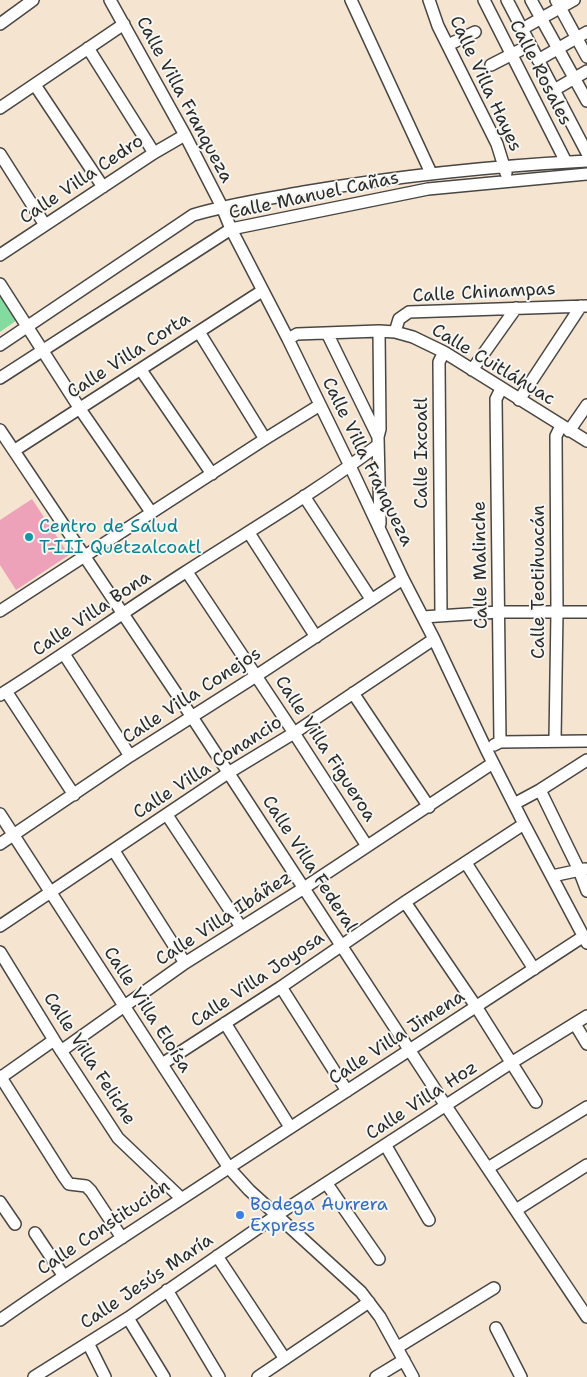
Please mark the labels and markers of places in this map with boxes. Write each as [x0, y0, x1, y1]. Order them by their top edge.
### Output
place label: Centro de Salud T-III Quetzalcoatl [39, 516, 201, 558]
marker: Centro de Salud T-III Quetzalcoatl [23, 531, 35, 543]
place label: Bodega Aurrera Express [250, 1194, 388, 1236]
marker: Bodega Aurrera Express [234, 1209, 246, 1221]

